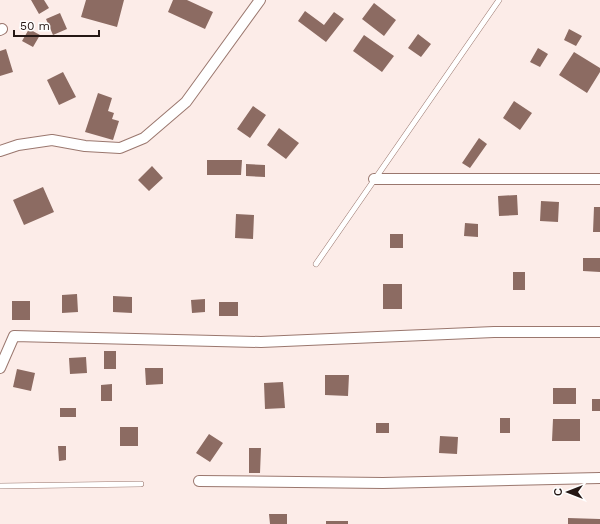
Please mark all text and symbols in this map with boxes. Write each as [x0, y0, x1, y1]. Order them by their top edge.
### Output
scale bar [14, 12, 99, 38]
text: 50 m [20, 19, 50, 33]
north arrow [548, 472, 588, 512]
text: С [552, 488, 565, 496]

